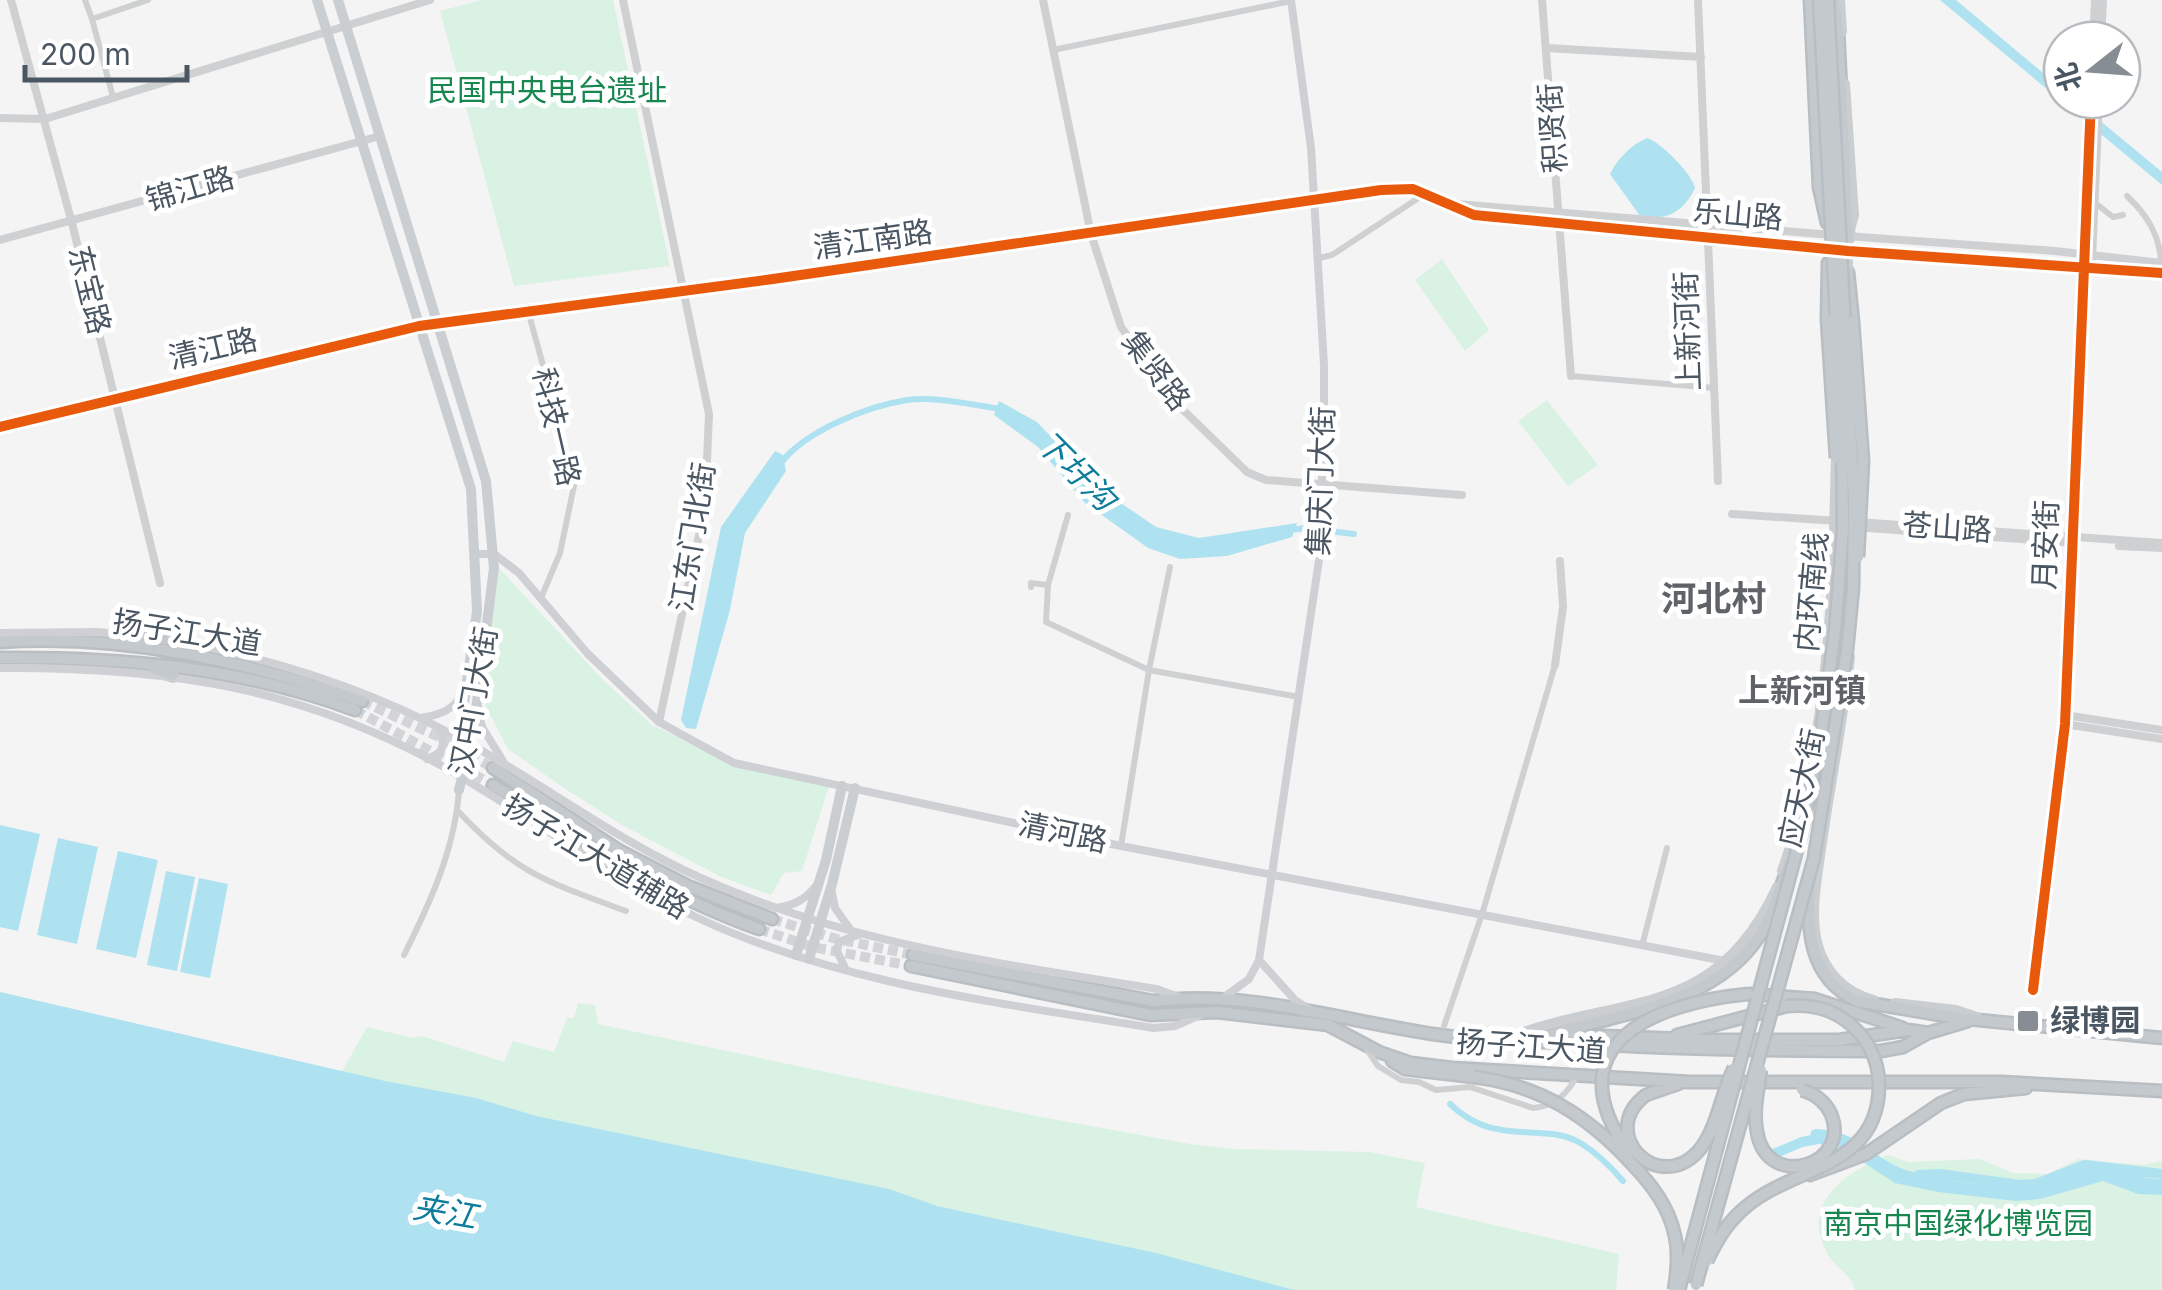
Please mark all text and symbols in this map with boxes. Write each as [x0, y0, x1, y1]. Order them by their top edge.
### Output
scale bar [25, 20, 188, 82]
north arrow [2042, 20, 2142, 120]
text: 200 m [40, 36, 131, 72]
text: 北 [2048, 59, 2088, 96]
park label: 民国中央电台遗址 [427, 72, 667, 108]
street label: 积贤街 [1531, 82, 1573, 174]
street label: 锦江路 [142, 158, 238, 218]
street label: 乐山路 [1692, 192, 1784, 236]
street label: 清江南路 [811, 213, 935, 265]
street label: 东宝路 [62, 242, 118, 338]
street label: 上新河街 [1667, 270, 1707, 392]
street label: 清江路 [165, 320, 261, 376]
street label: 集贤路 [1115, 324, 1198, 417]
street label: 科技一路 [526, 364, 588, 489]
street label: 集庆门大街 [1299, 405, 1341, 557]
water label: 下圩沟 [1029, 423, 1126, 520]
street label: 江东门北街 [663, 460, 722, 614]
street label: 月安街 [2025, 499, 2065, 591]
street label: 苍山路 [1901, 506, 1993, 548]
street label: 内环南线 [1788, 531, 1834, 653]
district label: 河北村 [1661, 577, 1767, 619]
street label: 扬子江大道 [110, 603, 264, 662]
street label: 汉中门大街 [442, 624, 504, 778]
district label: 上新河镇 [1738, 671, 1866, 710]
street label: 应天大街 [1771, 725, 1831, 850]
street label: 扬子江大道辅路 [497, 787, 696, 926]
street label: 清河路 [1015, 805, 1111, 859]
place label: 绿博园 [2050, 1002, 2140, 1038]
marker: 绿博园 [2015, 1008, 2041, 1034]
street label: 扬子江大道 [1455, 1023, 1607, 1069]
water label: 夹江 [410, 1187, 483, 1237]
park label: 南京中国绿化博览园 [1823, 1205, 2093, 1241]

